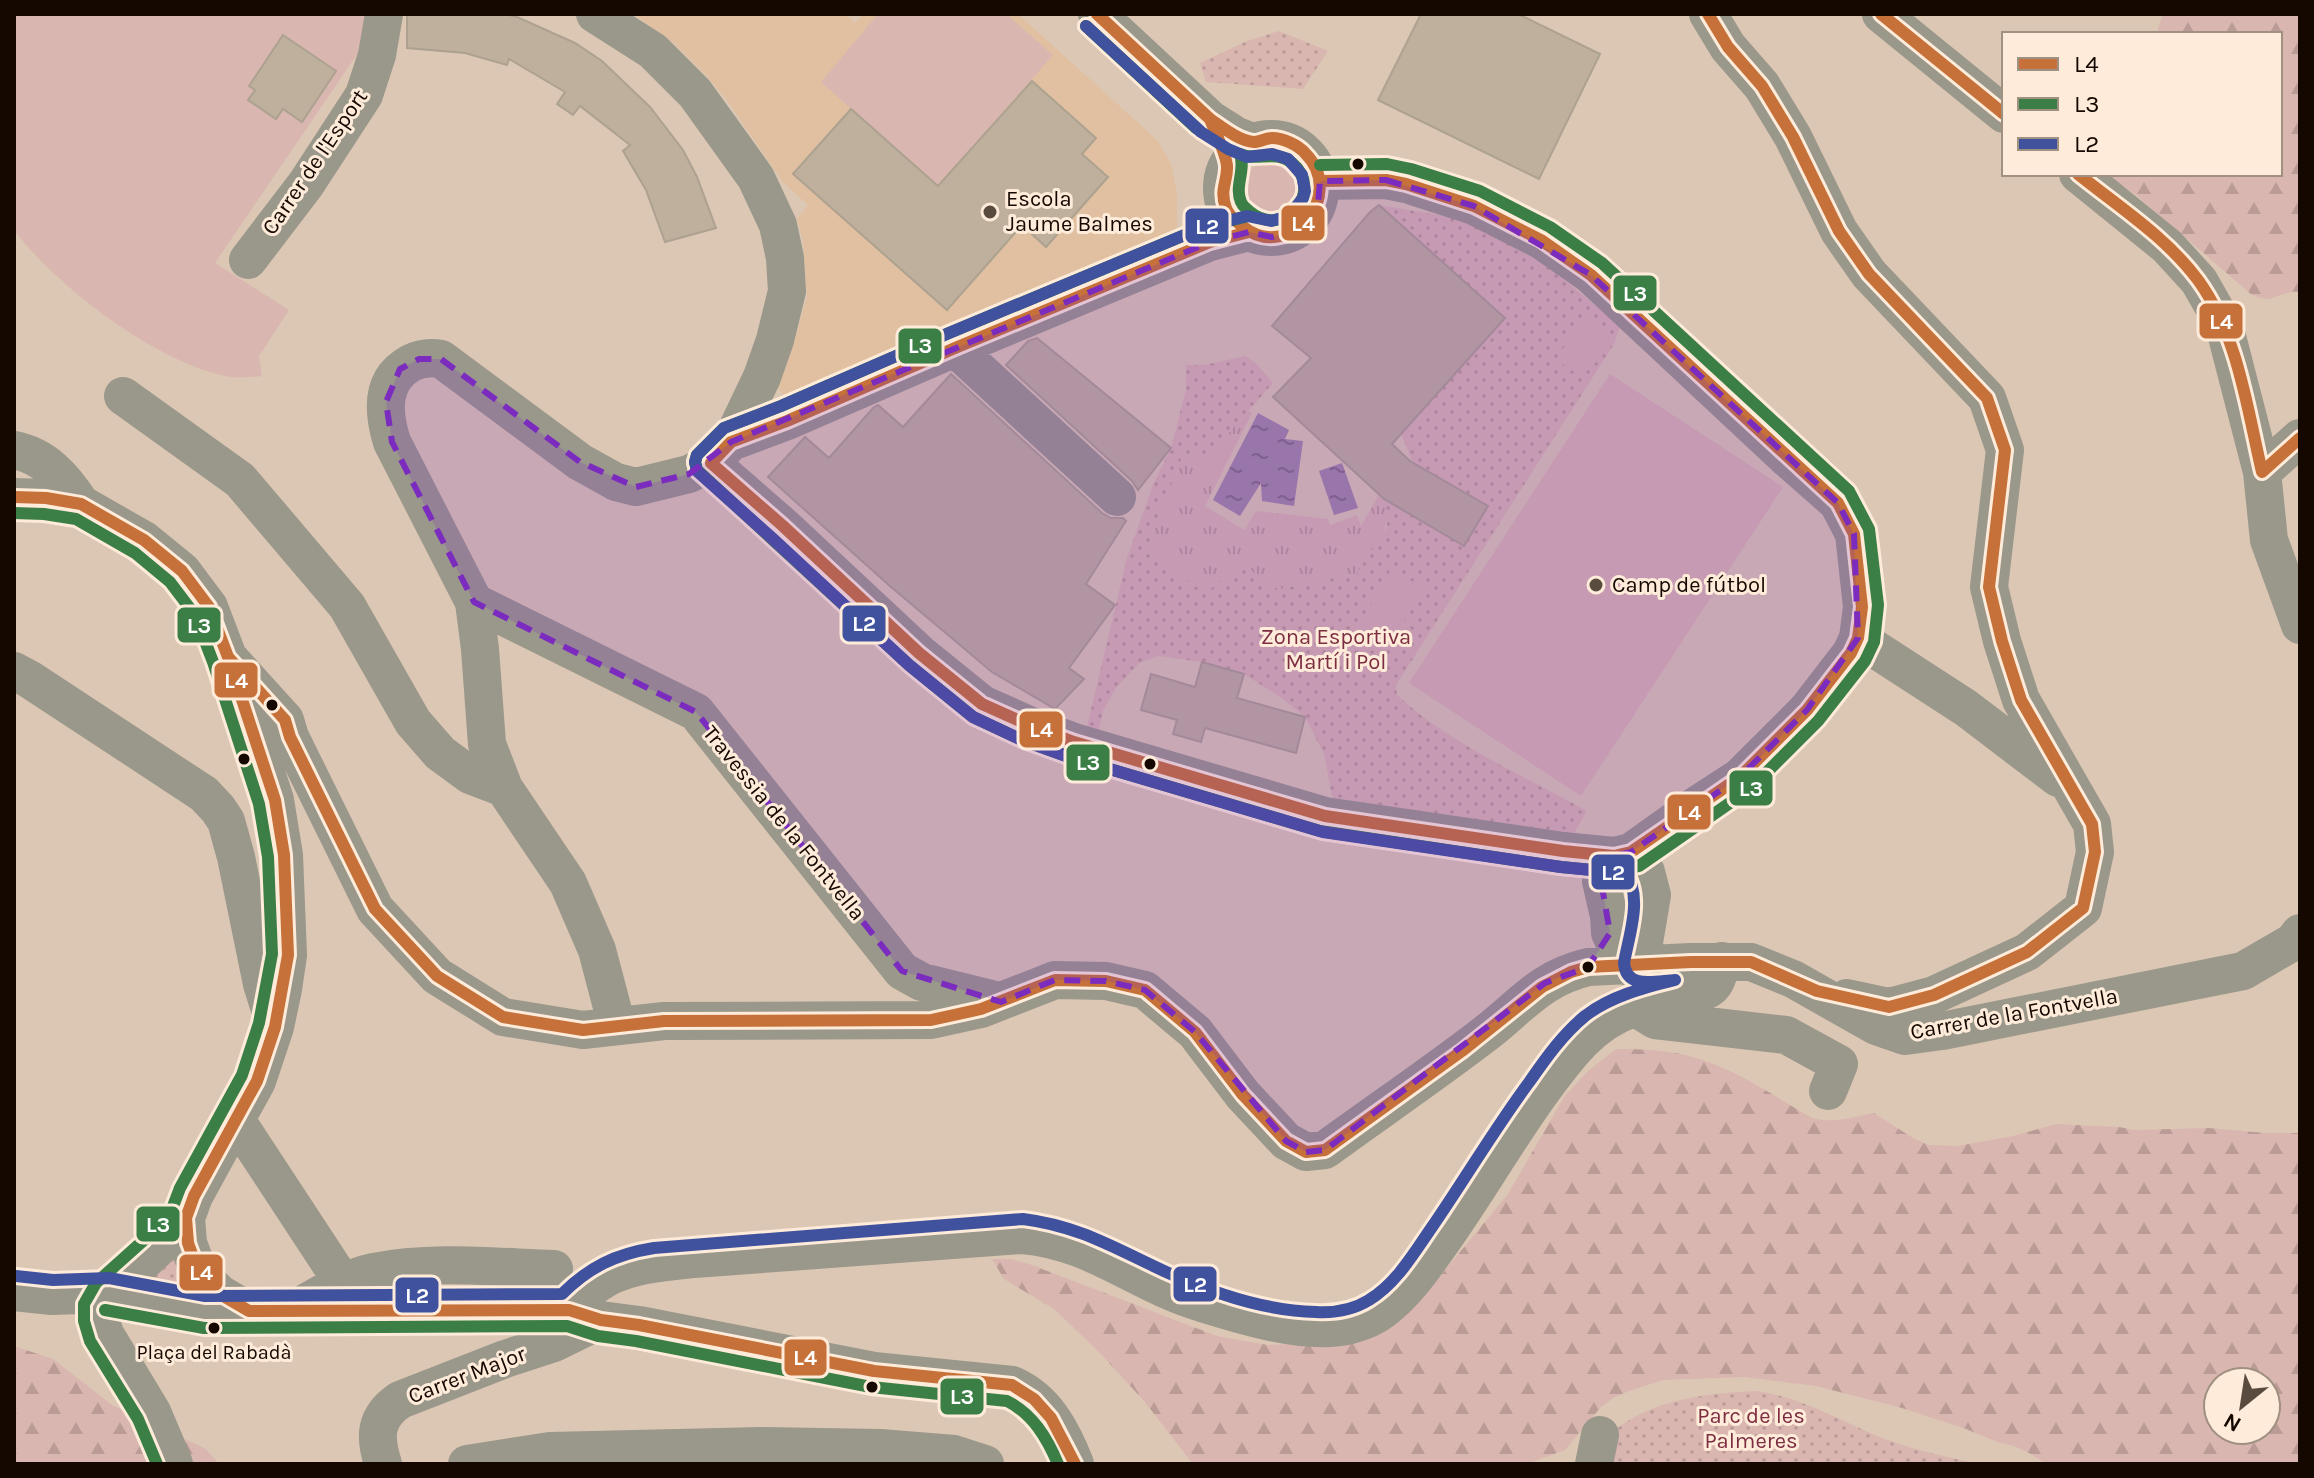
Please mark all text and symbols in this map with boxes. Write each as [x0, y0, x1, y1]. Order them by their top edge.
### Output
legend [2002, 32, 2282, 176]
text: L4 [2074, 50, 2099, 78]
street label: Carrer de l'Esport [257, 84, 373, 240]
text: L3 [2074, 90, 2099, 118]
text: L2 [2074, 130, 2099, 158]
unlabelled marker [1350, 156, 1366, 172]
place label: Escola Jaume Balmes [1006, 186, 1153, 237]
marker: Escola Jaume Balmes [981, 203, 999, 221]
line badge: L4 [1280, 204, 1326, 242]
line badge: L2 [1184, 207, 1230, 245]
text: L4 [1291, 211, 1315, 237]
text: L2 [1195, 214, 1219, 240]
line badge: L3 [1612, 274, 1658, 312]
text: L3 [1623, 281, 1647, 307]
line badge: L4 [2198, 302, 2244, 340]
text: L4 [2209, 309, 2233, 335]
line badge: L3 [897, 327, 943, 365]
text: L3 [908, 333, 932, 359]
place label: Camp de fútbol [1612, 572, 1766, 598]
marker: Camp de fútbol [1587, 576, 1605, 594]
line badge: L2 [841, 604, 887, 643]
line badge: L3 [176, 606, 222, 644]
text: L2 [852, 611, 876, 637]
text: L3 [187, 613, 211, 639]
park label: Zona Esportiva Martí i Pol [1261, 624, 1411, 675]
line badge: L4 [213, 661, 259, 699]
text: L4 [224, 668, 248, 694]
unlabelled marker [264, 697, 280, 713]
line badge: L4 [1018, 710, 1064, 749]
text: L4 [1029, 717, 1053, 743]
street label: Travessia de la Fontvella [697, 720, 871, 926]
line badge: L3 [1065, 743, 1111, 782]
text: L3 [1076, 750, 1100, 776]
unlabelled marker [236, 751, 252, 767]
unlabelled marker [1142, 756, 1158, 772]
line badge: L3 [1728, 769, 1774, 807]
text: L3 [1739, 776, 1763, 802]
line badge: L4 [1666, 793, 1712, 831]
text: L4 [1677, 800, 1701, 826]
line badge: L2 [1590, 853, 1636, 891]
text: L2 [1601, 860, 1625, 886]
unlabelled marker [1580, 959, 1596, 975]
street label: Carrer de la Fontvella [1908, 983, 2120, 1045]
line badge: L3 [135, 1205, 181, 1243]
text: L3 [146, 1212, 170, 1238]
line badge: L4 [178, 1253, 224, 1292]
text: L4 [189, 1260, 213, 1286]
line badge: L2 [1172, 1265, 1218, 1303]
text: L2 [1183, 1272, 1207, 1298]
line badge: L2 [394, 1276, 440, 1314]
text: L2 [405, 1283, 429, 1309]
marker: Plaça del Rabadà [206, 1320, 222, 1336]
line badge: L4 [783, 1338, 828, 1377]
place label: Plaça del Rabadà [136, 1341, 292, 1364]
street label: Carrer Major [405, 1341, 529, 1409]
text: L4 [793, 1345, 817, 1371]
north arrow [2202, 1366, 2282, 1446]
line badge: L3 [939, 1377, 985, 1416]
unlabelled marker [864, 1379, 880, 1395]
text: L3 [950, 1384, 974, 1410]
park label: Parc de les Palmeres [1697, 1403, 1805, 1454]
text: N [2219, 1407, 2246, 1438]

